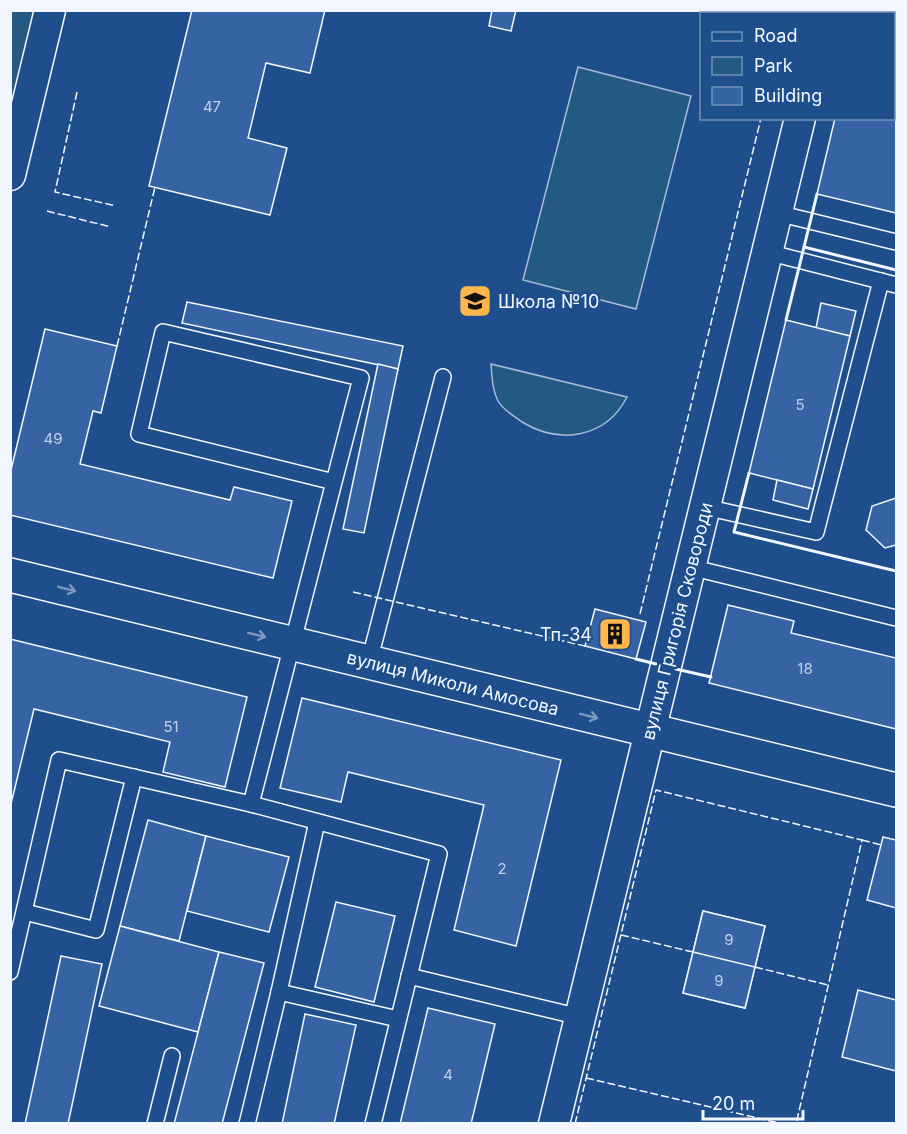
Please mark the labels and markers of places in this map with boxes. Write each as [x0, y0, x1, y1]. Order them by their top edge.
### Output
school or university icon: Школа №10 [457, 283, 493, 319]
place label: Школа №10 [498, 291, 599, 312]
building icon: Тп-34 [597, 616, 633, 652]
place label: Тп-34 [540, 624, 592, 645]

